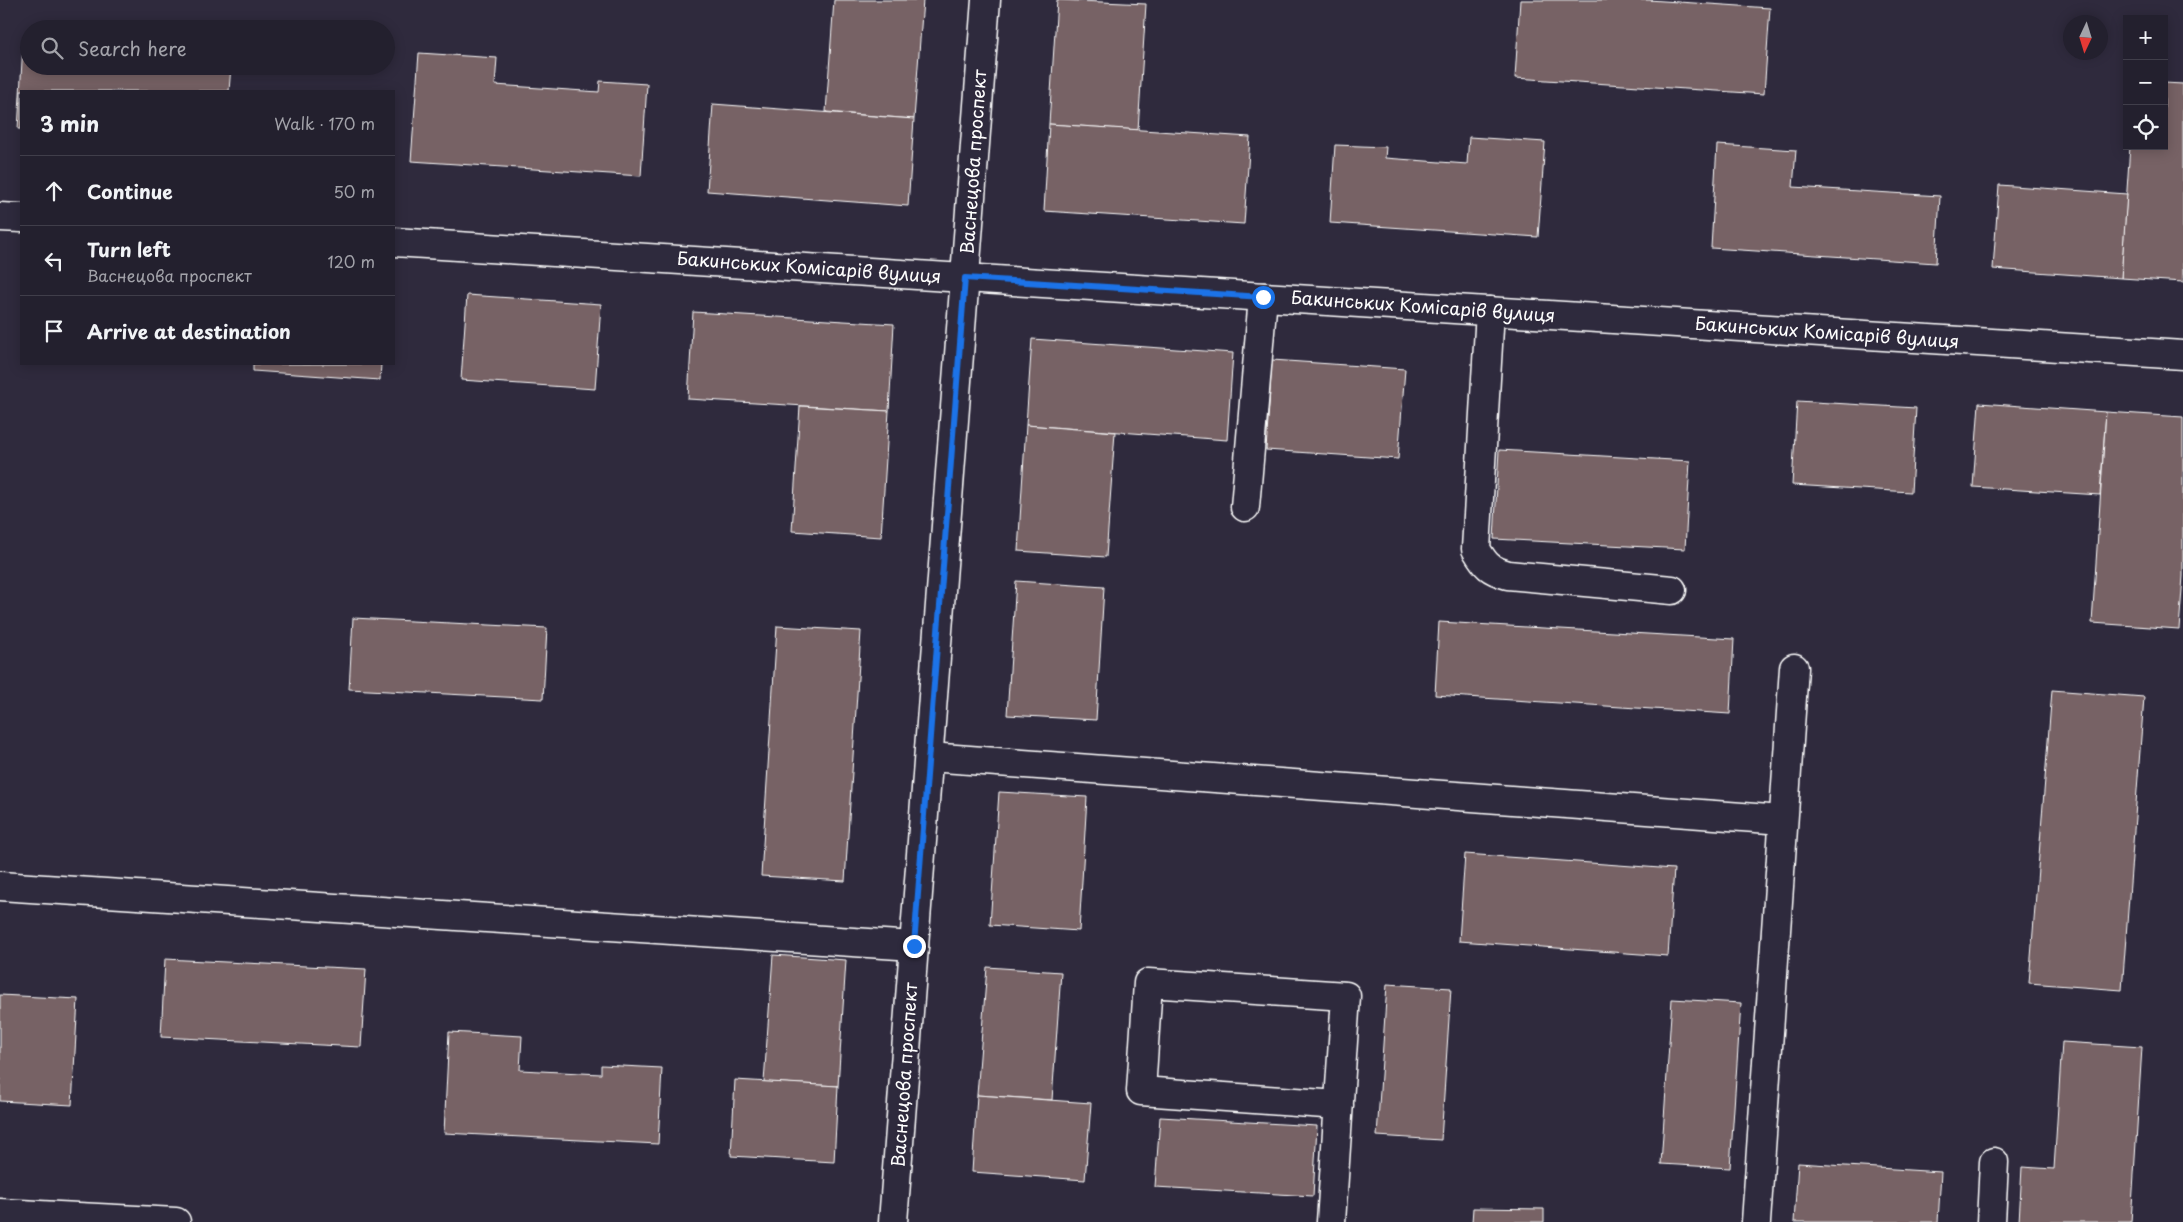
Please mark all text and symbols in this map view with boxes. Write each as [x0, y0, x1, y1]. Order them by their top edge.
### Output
north arrow [2063, 15, 2108, 60]
map controls [2123, 15, 2168, 150]
button: + [2123, 15, 2168, 60]
search box [20, 20, 395, 75]
icon: search [38, 34, 66, 62]
text: Search here [78, 34, 187, 62]
button: − [2123, 60, 2168, 105]
street label: Васнецова проспект [953, 68, 992, 255]
button: locate [2123, 105, 2168, 150]
text: 3 min [40, 107, 99, 139]
text: Walk · 170 m [274, 111, 375, 135]
icon: ahead [40, 177, 68, 205]
text: Continue [87, 177, 173, 205]
text: 50 m [334, 179, 375, 203]
text: Turn left [87, 235, 171, 263]
street label: Бакинських Комісарів вулиця [676, 244, 942, 289]
icon: left [40, 247, 68, 275]
text: 120 m [328, 249, 375, 273]
text: Васнецова проспект [87, 263, 252, 287]
street label: Бакинських Комісарів вулиця [1290, 283, 1556, 328]
route start [1252, 286, 1275, 309]
street label: Бакинських Комісарів вулиця [1694, 309, 1960, 354]
icon: arrive [40, 317, 68, 345]
text: Arrive at destination [87, 317, 291, 345]
route end [903, 935, 926, 958]
street label: Васнецова проспект [884, 981, 923, 1168]

